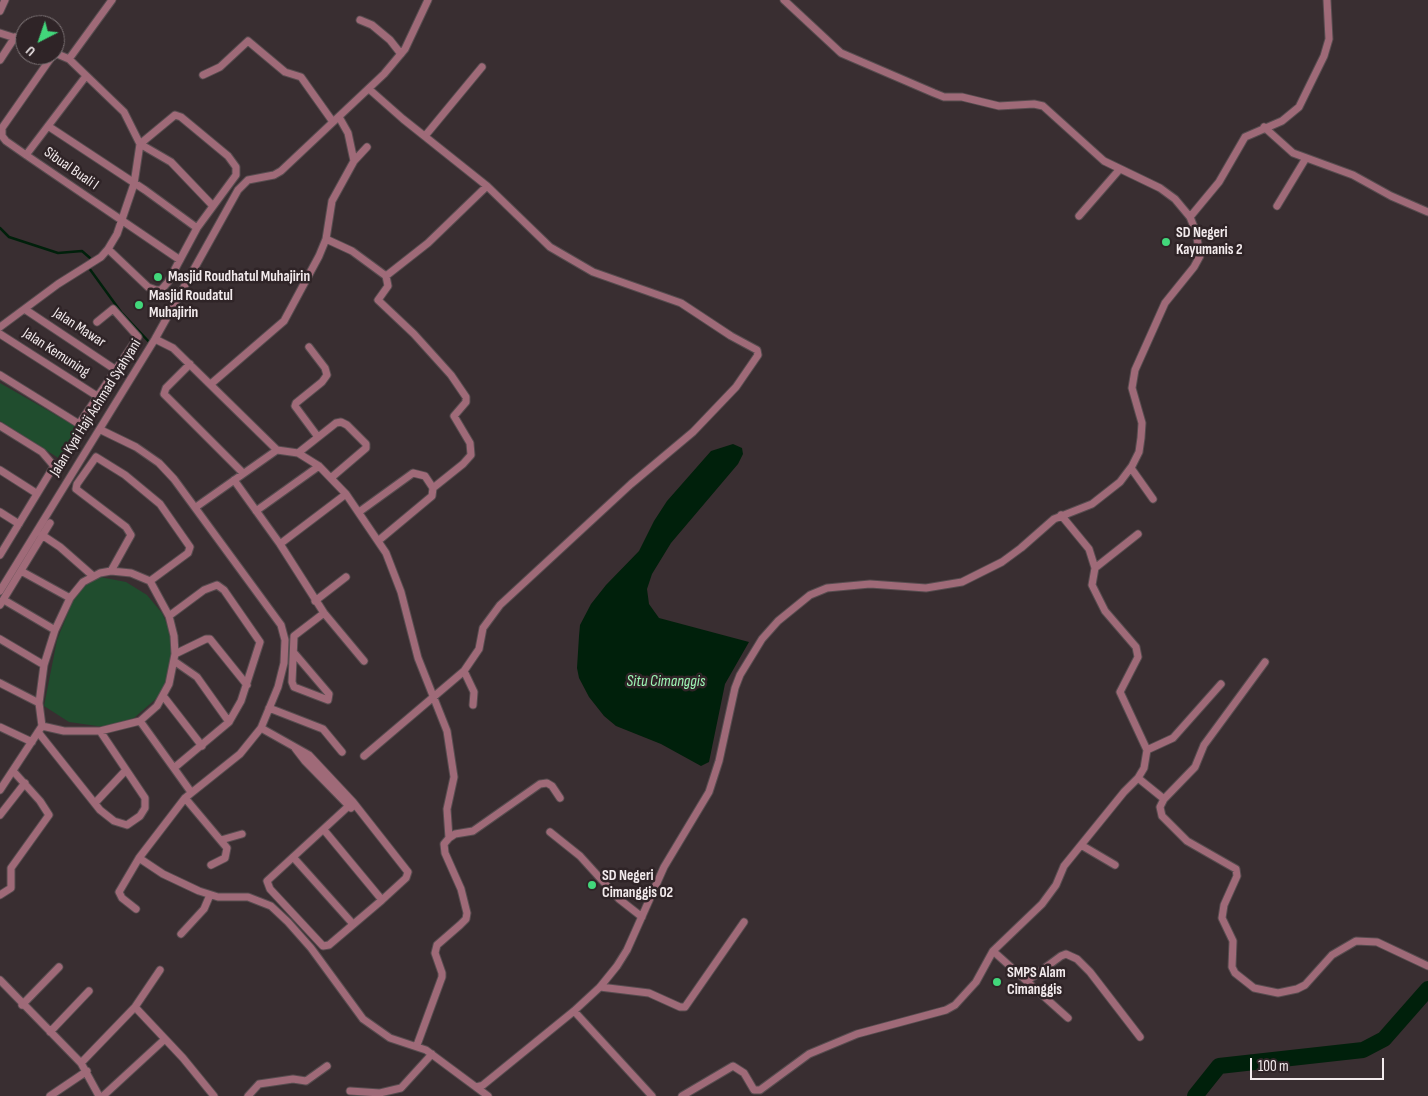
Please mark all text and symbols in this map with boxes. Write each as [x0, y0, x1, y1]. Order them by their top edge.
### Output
north arrow [15, 15, 65, 65]
text: U [22, 42, 39, 60]
street label: Sibual Buali I [40, 144, 102, 194]
place label: SD Negeri Kayumanis 2 [1176, 224, 1243, 259]
marker: SD Negeri Kayumanis 2 [1160, 236, 1172, 248]
place label: Masjid Roudhatul Muhajirin [168, 268, 310, 286]
marker: Masjid Roudhatul Muhajirin [152, 271, 164, 283]
place label: Masjid Roudatul Muhajirin [149, 287, 233, 322]
marker: Masjid Roudatul Muhajirin [133, 299, 145, 311]
street label: Jalan Mawar [49, 304, 109, 352]
street label: Jalan Kemuning [19, 325, 93, 381]
street label: Jalan Kyai Haji Achmad Syahyani [46, 336, 146, 480]
water label: Situ Cimanggis [627, 672, 705, 692]
place label: SD Negeri Cimanggis 02 [602, 867, 673, 902]
marker: SD Negeri Cimanggis 02 [586, 879, 598, 891]
place label: SMPS Alam Cimanggis [1007, 964, 1066, 999]
marker: SMPS Alam Cimanggis [991, 976, 1003, 988]
scale bar [1253, 1048, 1387, 1080]
text: 100 m [1258, 1057, 1289, 1076]

